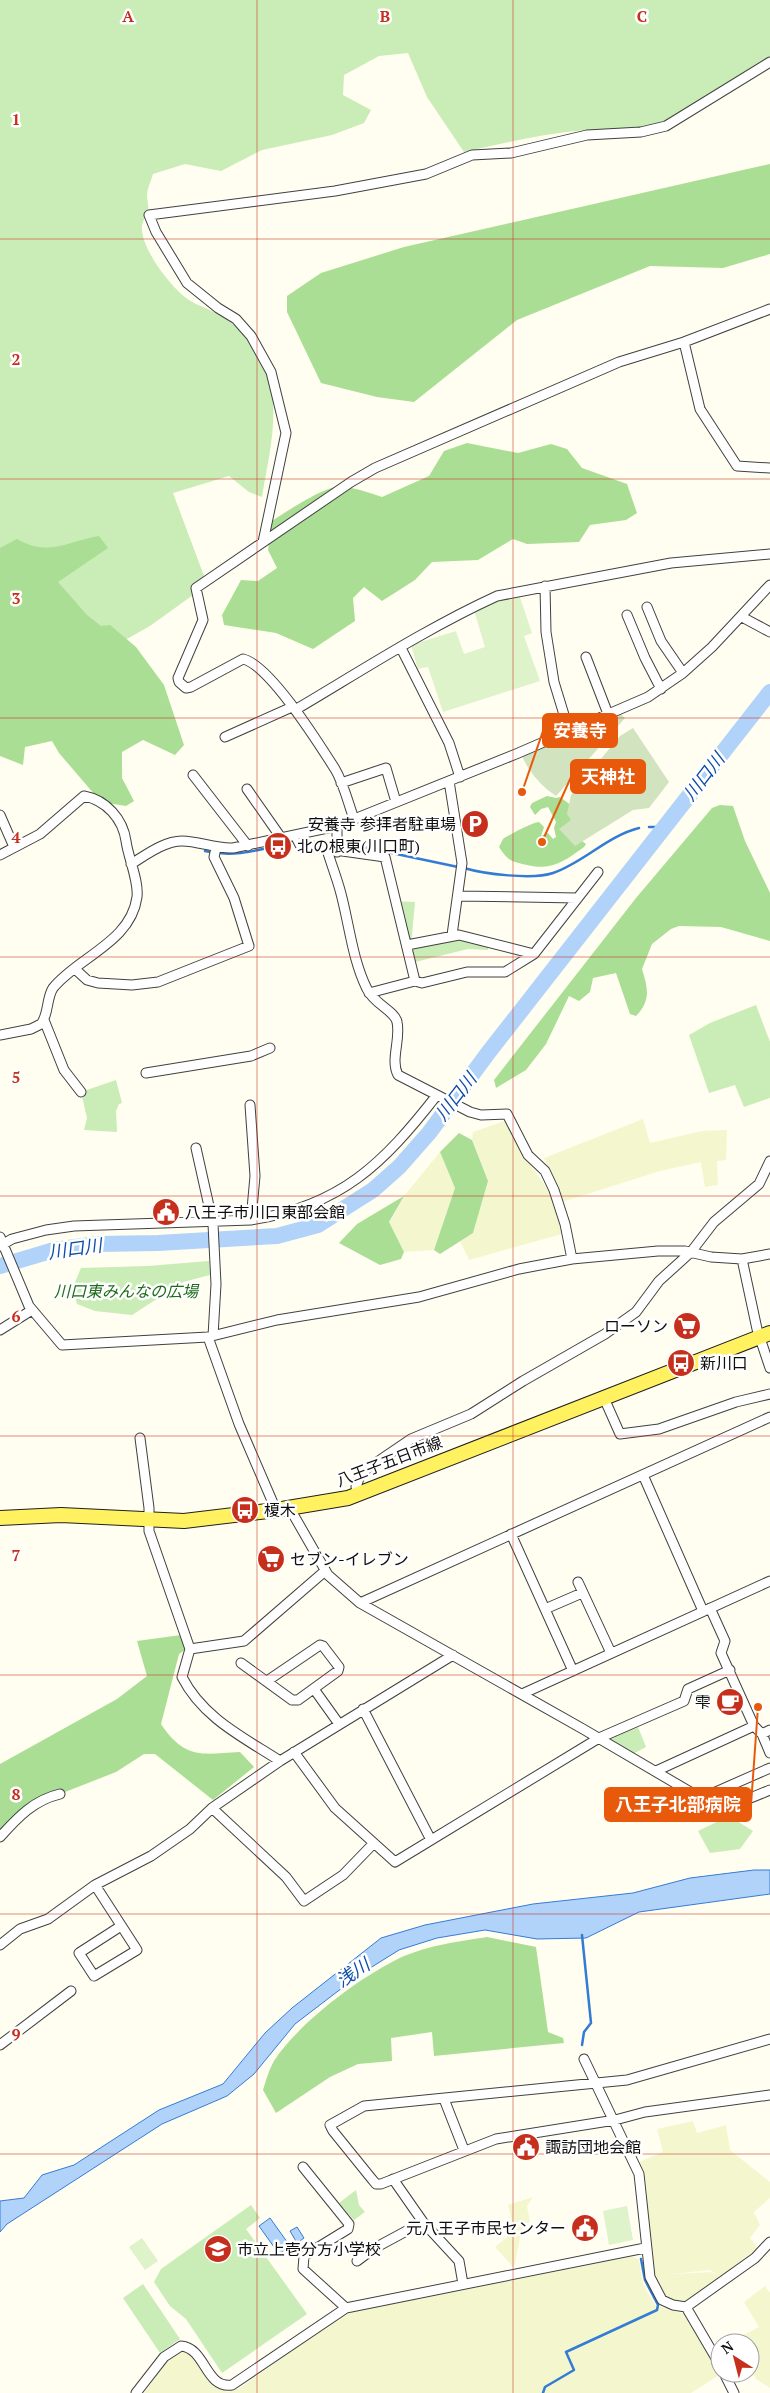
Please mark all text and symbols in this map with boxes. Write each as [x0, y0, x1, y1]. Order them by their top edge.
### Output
text: A [122, 5, 134, 27]
text: B [380, 5, 390, 27]
text: C [637, 5, 647, 27]
text: 1 [11, 108, 21, 130]
text: 2 [11, 348, 21, 370]
text: 3 [11, 587, 21, 609]
callout: 安養寺 [543, 714, 617, 747]
text: 安養寺 [553, 718, 607, 742]
water label: 川口川 [677, 746, 731, 805]
callout: 天神社 [571, 760, 645, 793]
text: 天神社 [581, 764, 635, 788]
parking icon: 安養寺 参拝者駐車場 [460, 809, 490, 839]
place label: 安養寺 参拝者駐車場 [308, 813, 456, 835]
text: 4 [11, 826, 21, 848]
bus stop icon: 北の根東(川口町) [263, 831, 293, 861]
place label: 北の根東(川口町) [297, 835, 420, 857]
text: 5 [11, 1066, 21, 1088]
water label: 川口川 [429, 1066, 483, 1125]
public building icon: 八王子市川口東部会館 [151, 1197, 181, 1227]
place label: 八王子市川口東部会館 [185, 1201, 345, 1223]
water label: 川口川 [46, 1232, 105, 1264]
park label: 川口東みんなの広場 [54, 1280, 200, 1302]
text: 6 [11, 1305, 21, 1327]
supermarket icon: ローソン [672, 1311, 702, 1341]
place label: ローソン [604, 1315, 668, 1337]
bus stop icon: 新川口 [666, 1348, 696, 1378]
place label: 新川口 [700, 1352, 748, 1374]
street label: 八王子五日市線 [333, 1431, 445, 1491]
bus stop icon: 榎木 [230, 1495, 260, 1525]
place label: 榎木 [264, 1499, 296, 1521]
text: 7 [11, 1544, 21, 1566]
supermarket icon: セブン-イレブン [256, 1544, 286, 1574]
place label: セブン-イレブン [290, 1548, 409, 1570]
cafe icon: 雫 [715, 1687, 745, 1717]
place label: 雫 [695, 1691, 711, 1713]
text: 8 [11, 1783, 21, 1805]
callout: 八王子北部病院 [605, 1788, 751, 1821]
text: 八王子北部病院 [615, 1792, 741, 1816]
water label: 浅川 [331, 1951, 376, 1992]
text: 9 [11, 2023, 21, 2045]
public building icon: 諏訪団地会館 [511, 2132, 541, 2162]
place label: 諏訪団地会館 [545, 2136, 641, 2158]
public building icon: 元八王子市民センター [570, 2213, 600, 2243]
place label: 元八王子市民センター [406, 2217, 566, 2239]
school or university icon: 市立上壱分方小学校 [203, 2234, 233, 2264]
place label: 市立上壱分方小学校 [237, 2238, 381, 2260]
north arrow [710, 2333, 760, 2383]
text: N [717, 2336, 737, 2358]

